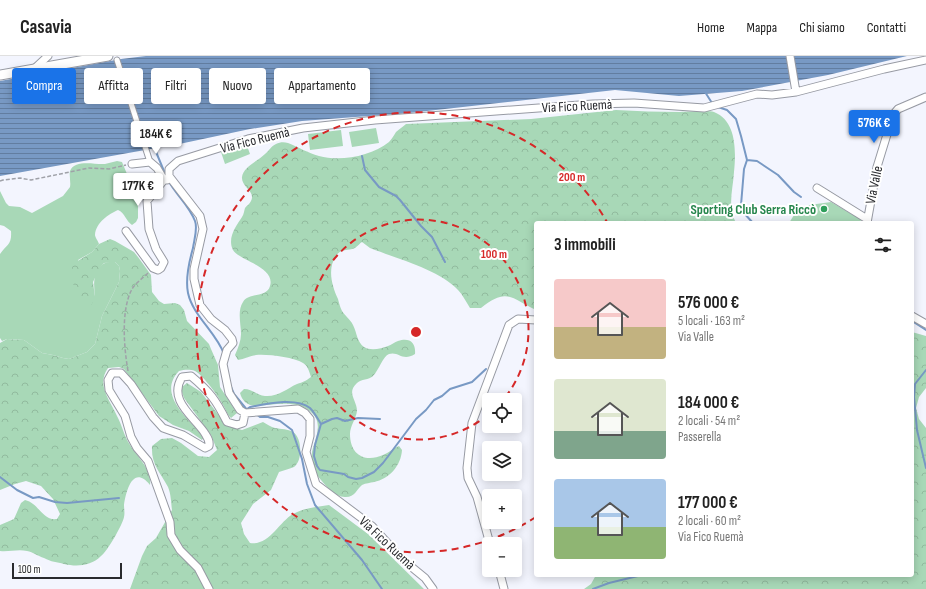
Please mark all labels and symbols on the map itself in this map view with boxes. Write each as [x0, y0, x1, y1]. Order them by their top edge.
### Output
street label: Via Fico Ruemà [541, 96, 613, 116]
pin: 576K € [841, 110, 907, 144]
pin: 184K € [123, 121, 189, 155]
street label: Via Fico Ruemà [219, 123, 291, 157]
street label: Via Valle [862, 164, 886, 206]
text: 200 m [559, 170, 585, 185]
pin: 177K € [105, 173, 171, 207]
place label: Sporting Club Serra Riccò [691, 201, 816, 218]
marker: Sporting Club Serra Riccò [819, 204, 829, 214]
text: 100 m [481, 247, 507, 262]
centre of rings [409, 325, 423, 339]
street label: Via Fico Ruemà [355, 513, 419, 573]
scale bar [12, 561, 122, 580]

